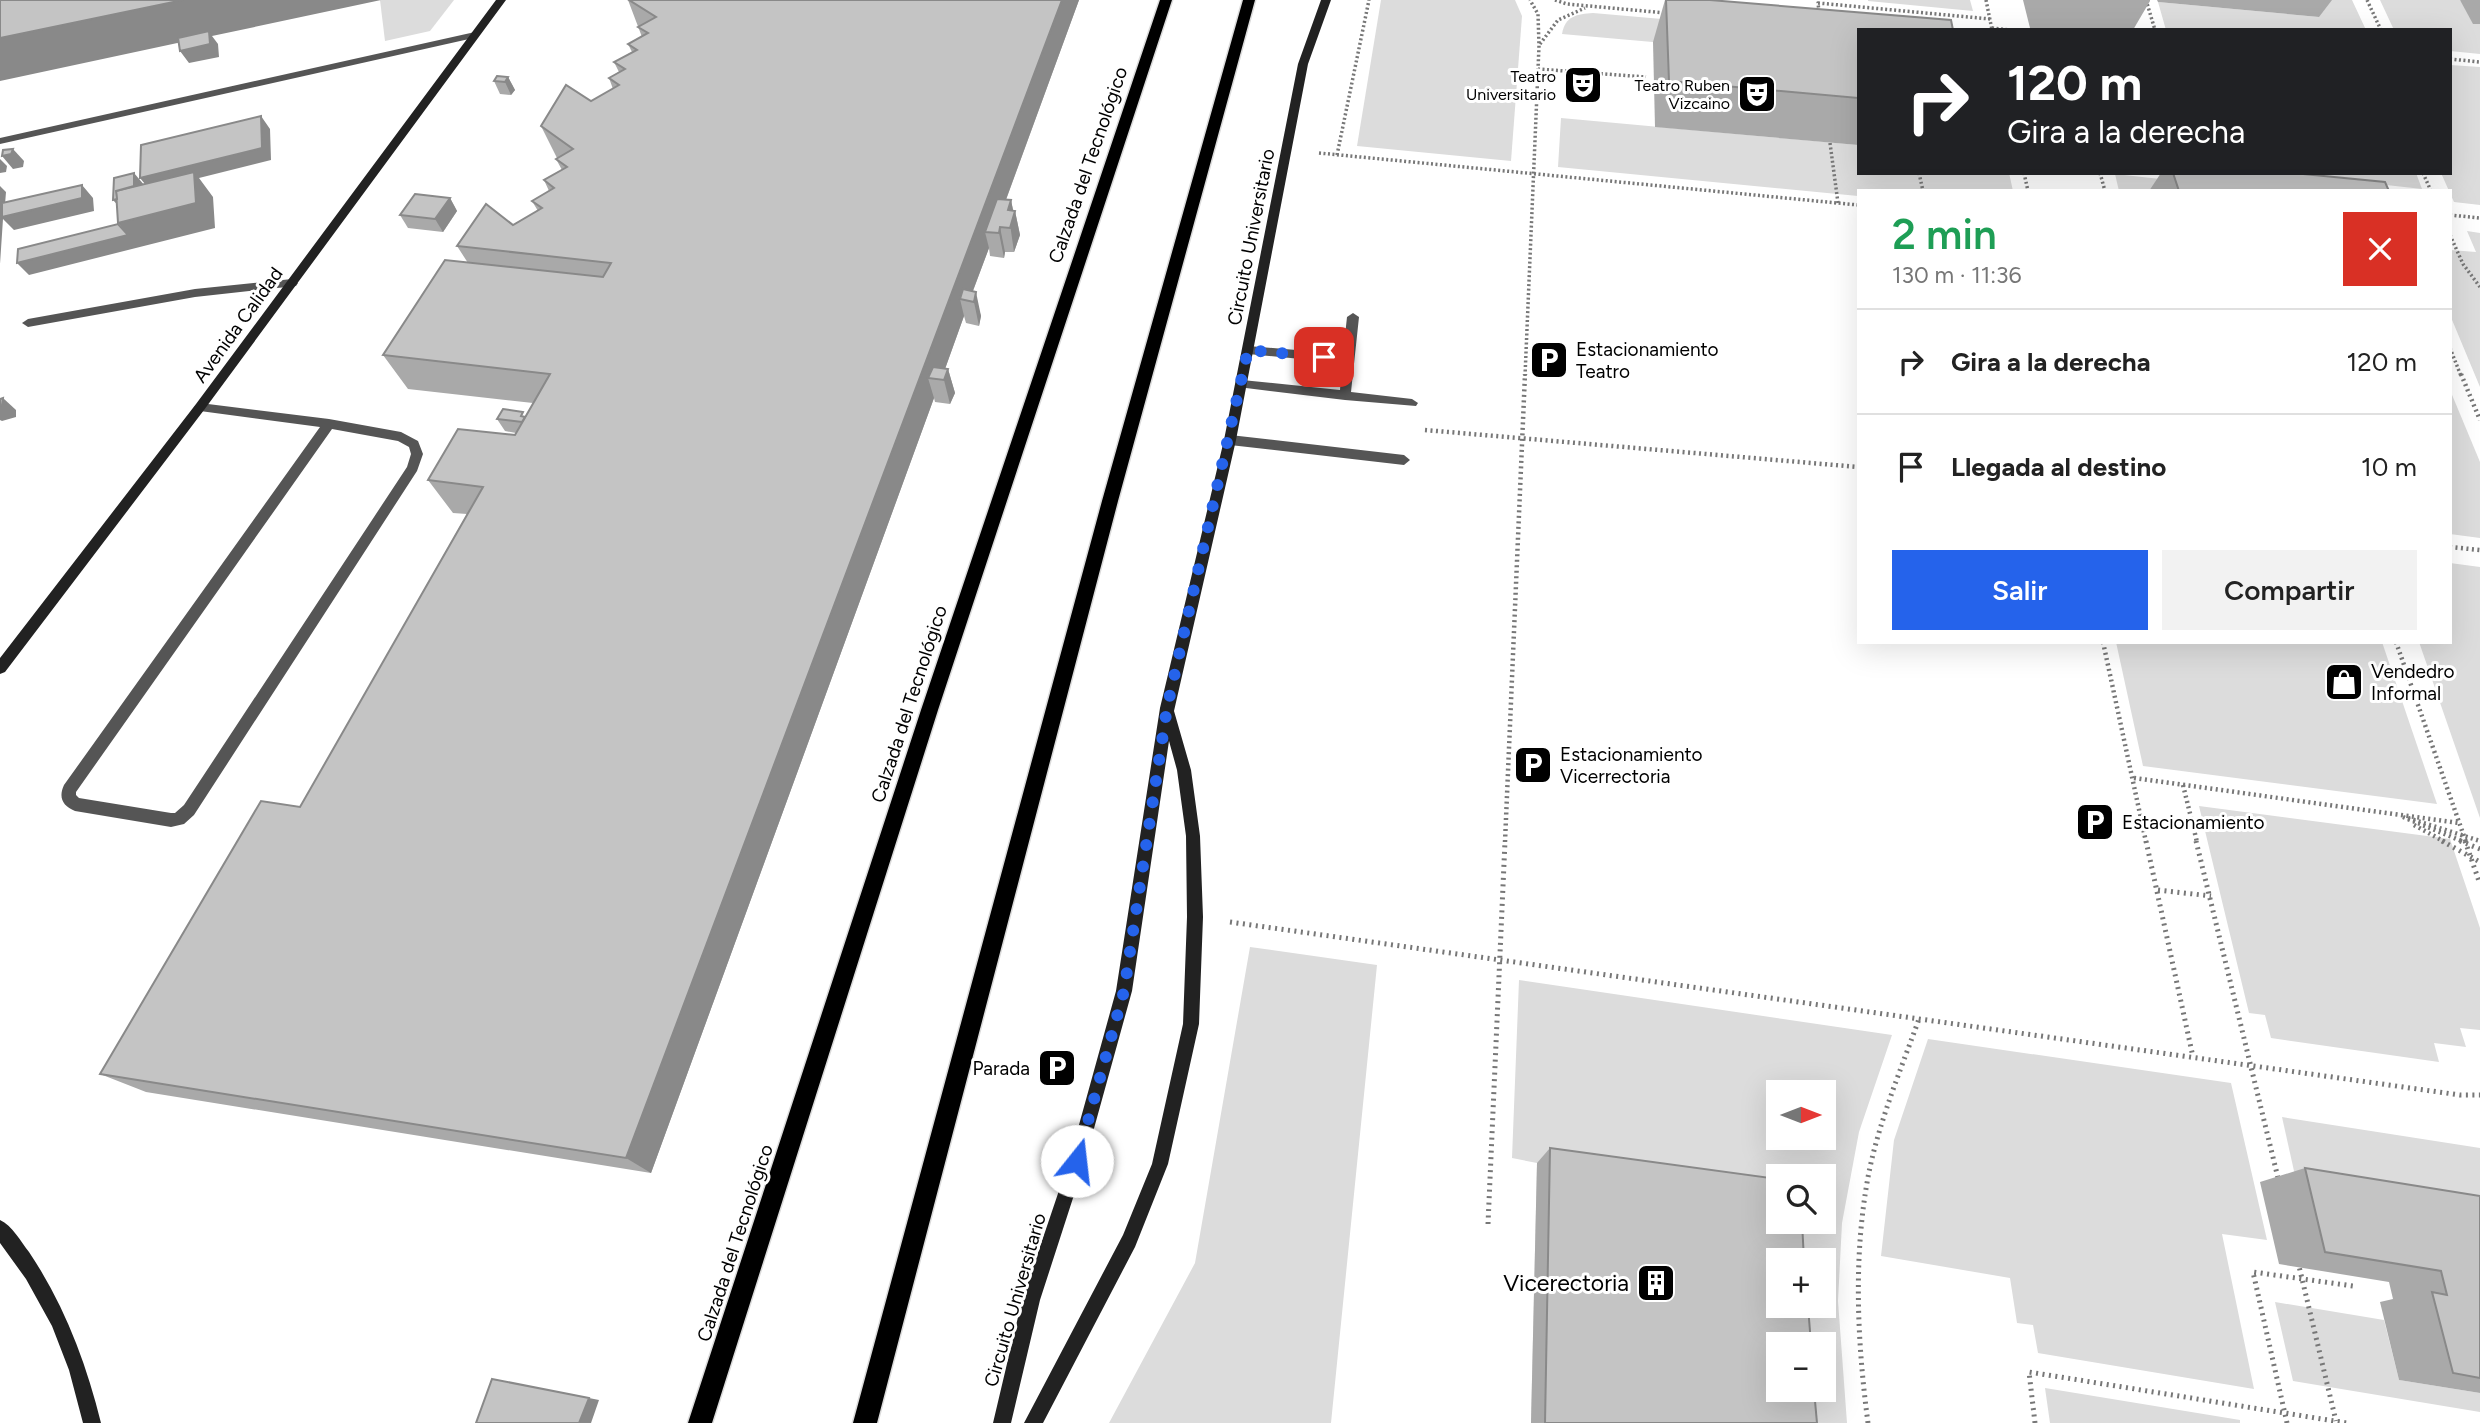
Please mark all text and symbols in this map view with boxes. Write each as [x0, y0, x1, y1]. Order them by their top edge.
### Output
text: 120 m [2007, 53, 2142, 112]
icon: right [1892, 56, 1983, 147]
street label: Calzada del Tecnológico [1044, 64, 1132, 266]
theatre icon: Teatro Universitario [1562, 64, 1604, 106]
place label: Teatro Universitario [1466, 67, 1556, 104]
theatre icon: Teatro Ruben Vizcaino [1736, 73, 1778, 115]
place label: Teatro Ruben Vizcaino [1635, 76, 1730, 113]
text: Gira a la derecha [2007, 113, 2245, 151]
street label: Circuito Universitario [1223, 147, 1279, 327]
text: 2 min [1892, 209, 1997, 260]
button: close [2343, 212, 2417, 286]
text: 130 m · 11:36 [1892, 261, 2022, 289]
street label: Avenida Calidad [188, 263, 288, 387]
pin [1294, 327, 1354, 387]
icon: arrive [1305, 338, 1343, 376]
place label: Estacionamiento Teatro [1576, 338, 1719, 383]
parking icon: Estacionamiento Teatro [1528, 339, 1570, 381]
icon: right [1892, 343, 1930, 381]
text: Gira a la derecha [1951, 346, 2151, 378]
text: 120 m [2347, 346, 2417, 378]
icon: arrive [1892, 448, 1930, 486]
text: Llegada al destino [1951, 451, 2166, 483]
text: 10 m [2361, 451, 2417, 483]
button: Salir [1892, 550, 2148, 630]
button: Compartir [2162, 550, 2417, 630]
street label: Calzada del Tecnológico [866, 602, 952, 806]
place label: Vendedro Informal [2371, 660, 2454, 705]
shop icon: Vendedro Informal [2323, 661, 2365, 703]
place label: Estacionamiento Vicerrectoria [1560, 743, 1703, 788]
parking icon: Estacionamiento Vicerrectoria [1512, 744, 1554, 786]
parking icon: Estacionamiento [2074, 801, 2116, 843]
place label: Estacionamiento [2122, 811, 2265, 834]
parking icon: Parada [1036, 1047, 1078, 1089]
place label: Parada [973, 1057, 1030, 1080]
north arrow [1766, 1080, 1836, 1150]
map controls [1766, 1080, 1836, 1402]
position arrow [1040, 1124, 1114, 1198]
street label: Calzada del Tecnológico [692, 1141, 778, 1345]
button: search [1766, 1164, 1836, 1234]
street label: Circuito Universitario [979, 1211, 1051, 1389]
button: + [1766, 1248, 1836, 1318]
building icon: Vicerectoria [1635, 1262, 1677, 1304]
place label: Vicerectoria [1503, 1269, 1629, 1297]
button: − [1766, 1332, 1836, 1402]

